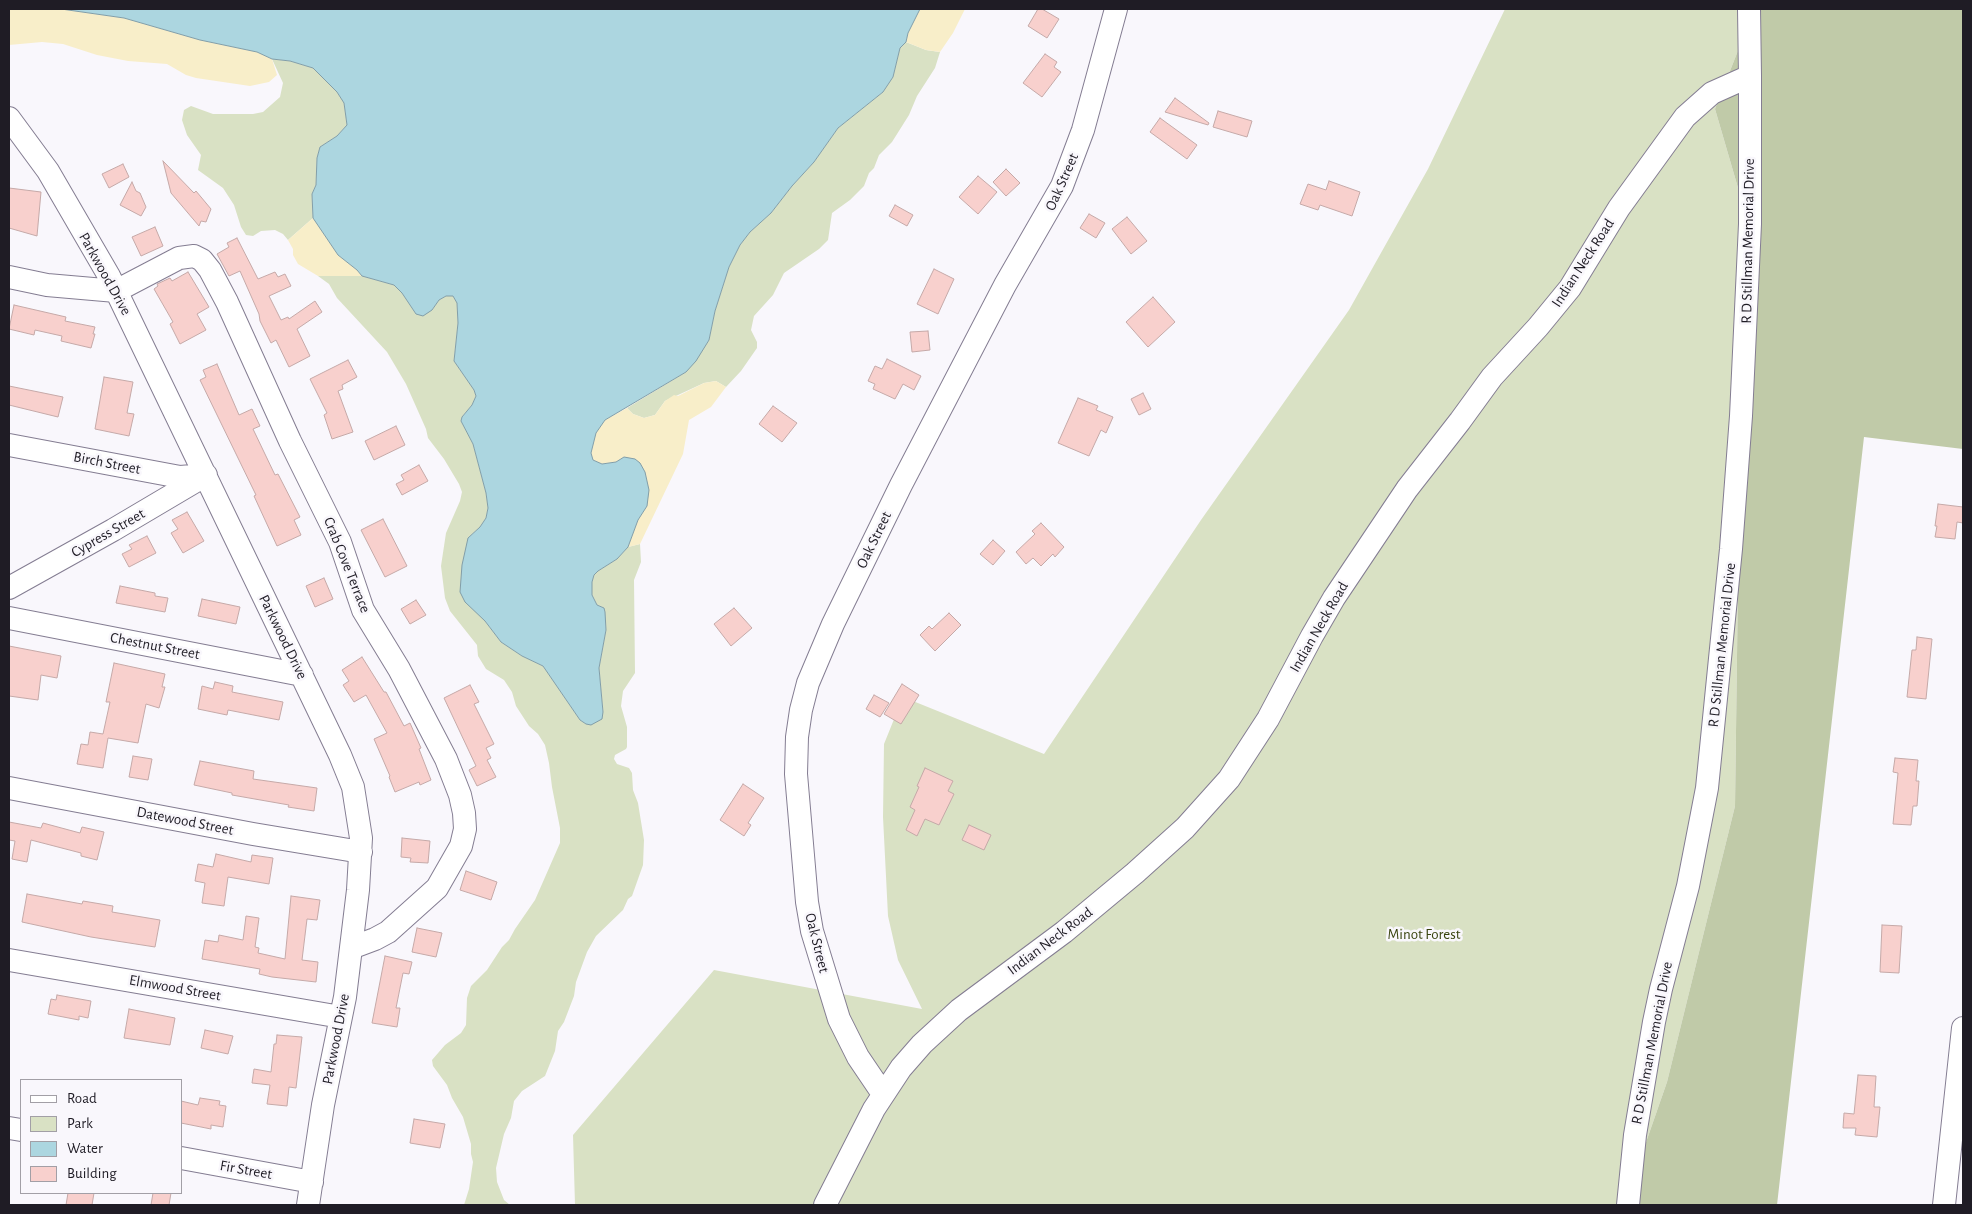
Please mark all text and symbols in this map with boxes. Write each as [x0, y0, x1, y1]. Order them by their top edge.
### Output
street label: Oak Street [1041, 150, 1083, 214]
street label: R D Stillman Memorial Drive [1738, 158, 1758, 324]
street label: Indian Neck Road [1548, 215, 1618, 311]
street label: Parkwood Drive [75, 229, 135, 319]
street label: Birch Street [72, 448, 142, 478]
street label: Cypress Street [68, 505, 148, 561]
street label: Oak Street [853, 509, 895, 571]
street label: Crab Cove Terrace [320, 514, 374, 616]
street label: R D Stillman Memorial Drive [1704, 562, 1740, 728]
street label: Indian Neck Road [1286, 578, 1352, 676]
street label: Parkwood Drive [255, 592, 311, 682]
street label: Chestnut Street [109, 629, 201, 663]
street label: Datewood Street [135, 803, 235, 839]
street label: Indian Neck Road [1004, 903, 1096, 979]
street label: Oak Street [801, 911, 833, 975]
park label: Minot Forest [1387, 925, 1461, 943]
street label: R D Stillman Memorial Drive [1627, 960, 1677, 1126]
street label: Elmwood Street [128, 971, 222, 1005]
street label: Parkwood Drive [318, 992, 354, 1086]
legend [20, 1079, 182, 1194]
text: Road [67, 1091, 97, 1106]
text: Park [67, 1116, 93, 1131]
text: Water [67, 1141, 103, 1156]
street label: Fir Street [218, 1157, 274, 1183]
text: Building [67, 1166, 117, 1181]

